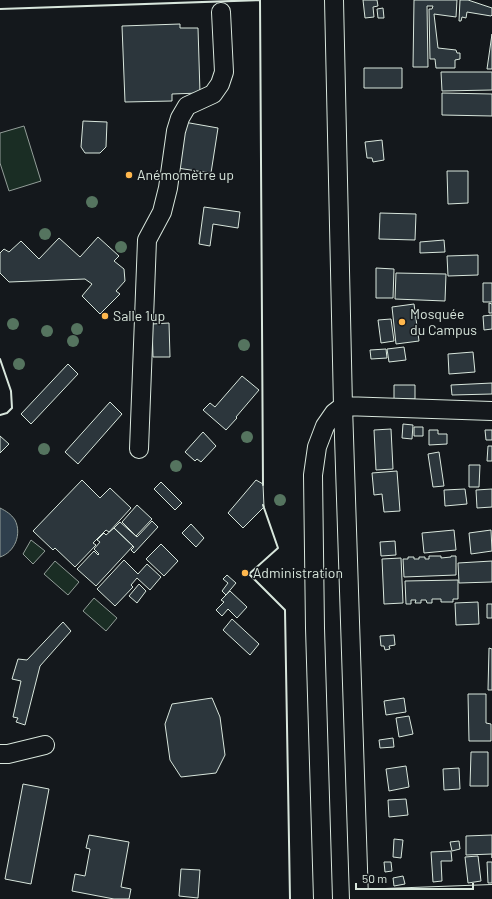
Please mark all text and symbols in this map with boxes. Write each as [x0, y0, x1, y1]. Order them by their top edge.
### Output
place label: Anémomètre up [137, 166, 234, 183]
marker: Anémomètre up [124, 170, 134, 180]
place label: Mosquée du Campus [410, 305, 477, 338]
place label: Salle 1up [113, 307, 165, 324]
marker: Salle 1up [100, 311, 110, 321]
marker: Mosquée du Campus [397, 317, 407, 327]
place label: Administration [253, 564, 343, 581]
marker: Administration [240, 568, 250, 578]
scale bar [356, 865, 473, 891]
text: 50 m [362, 871, 387, 885]

